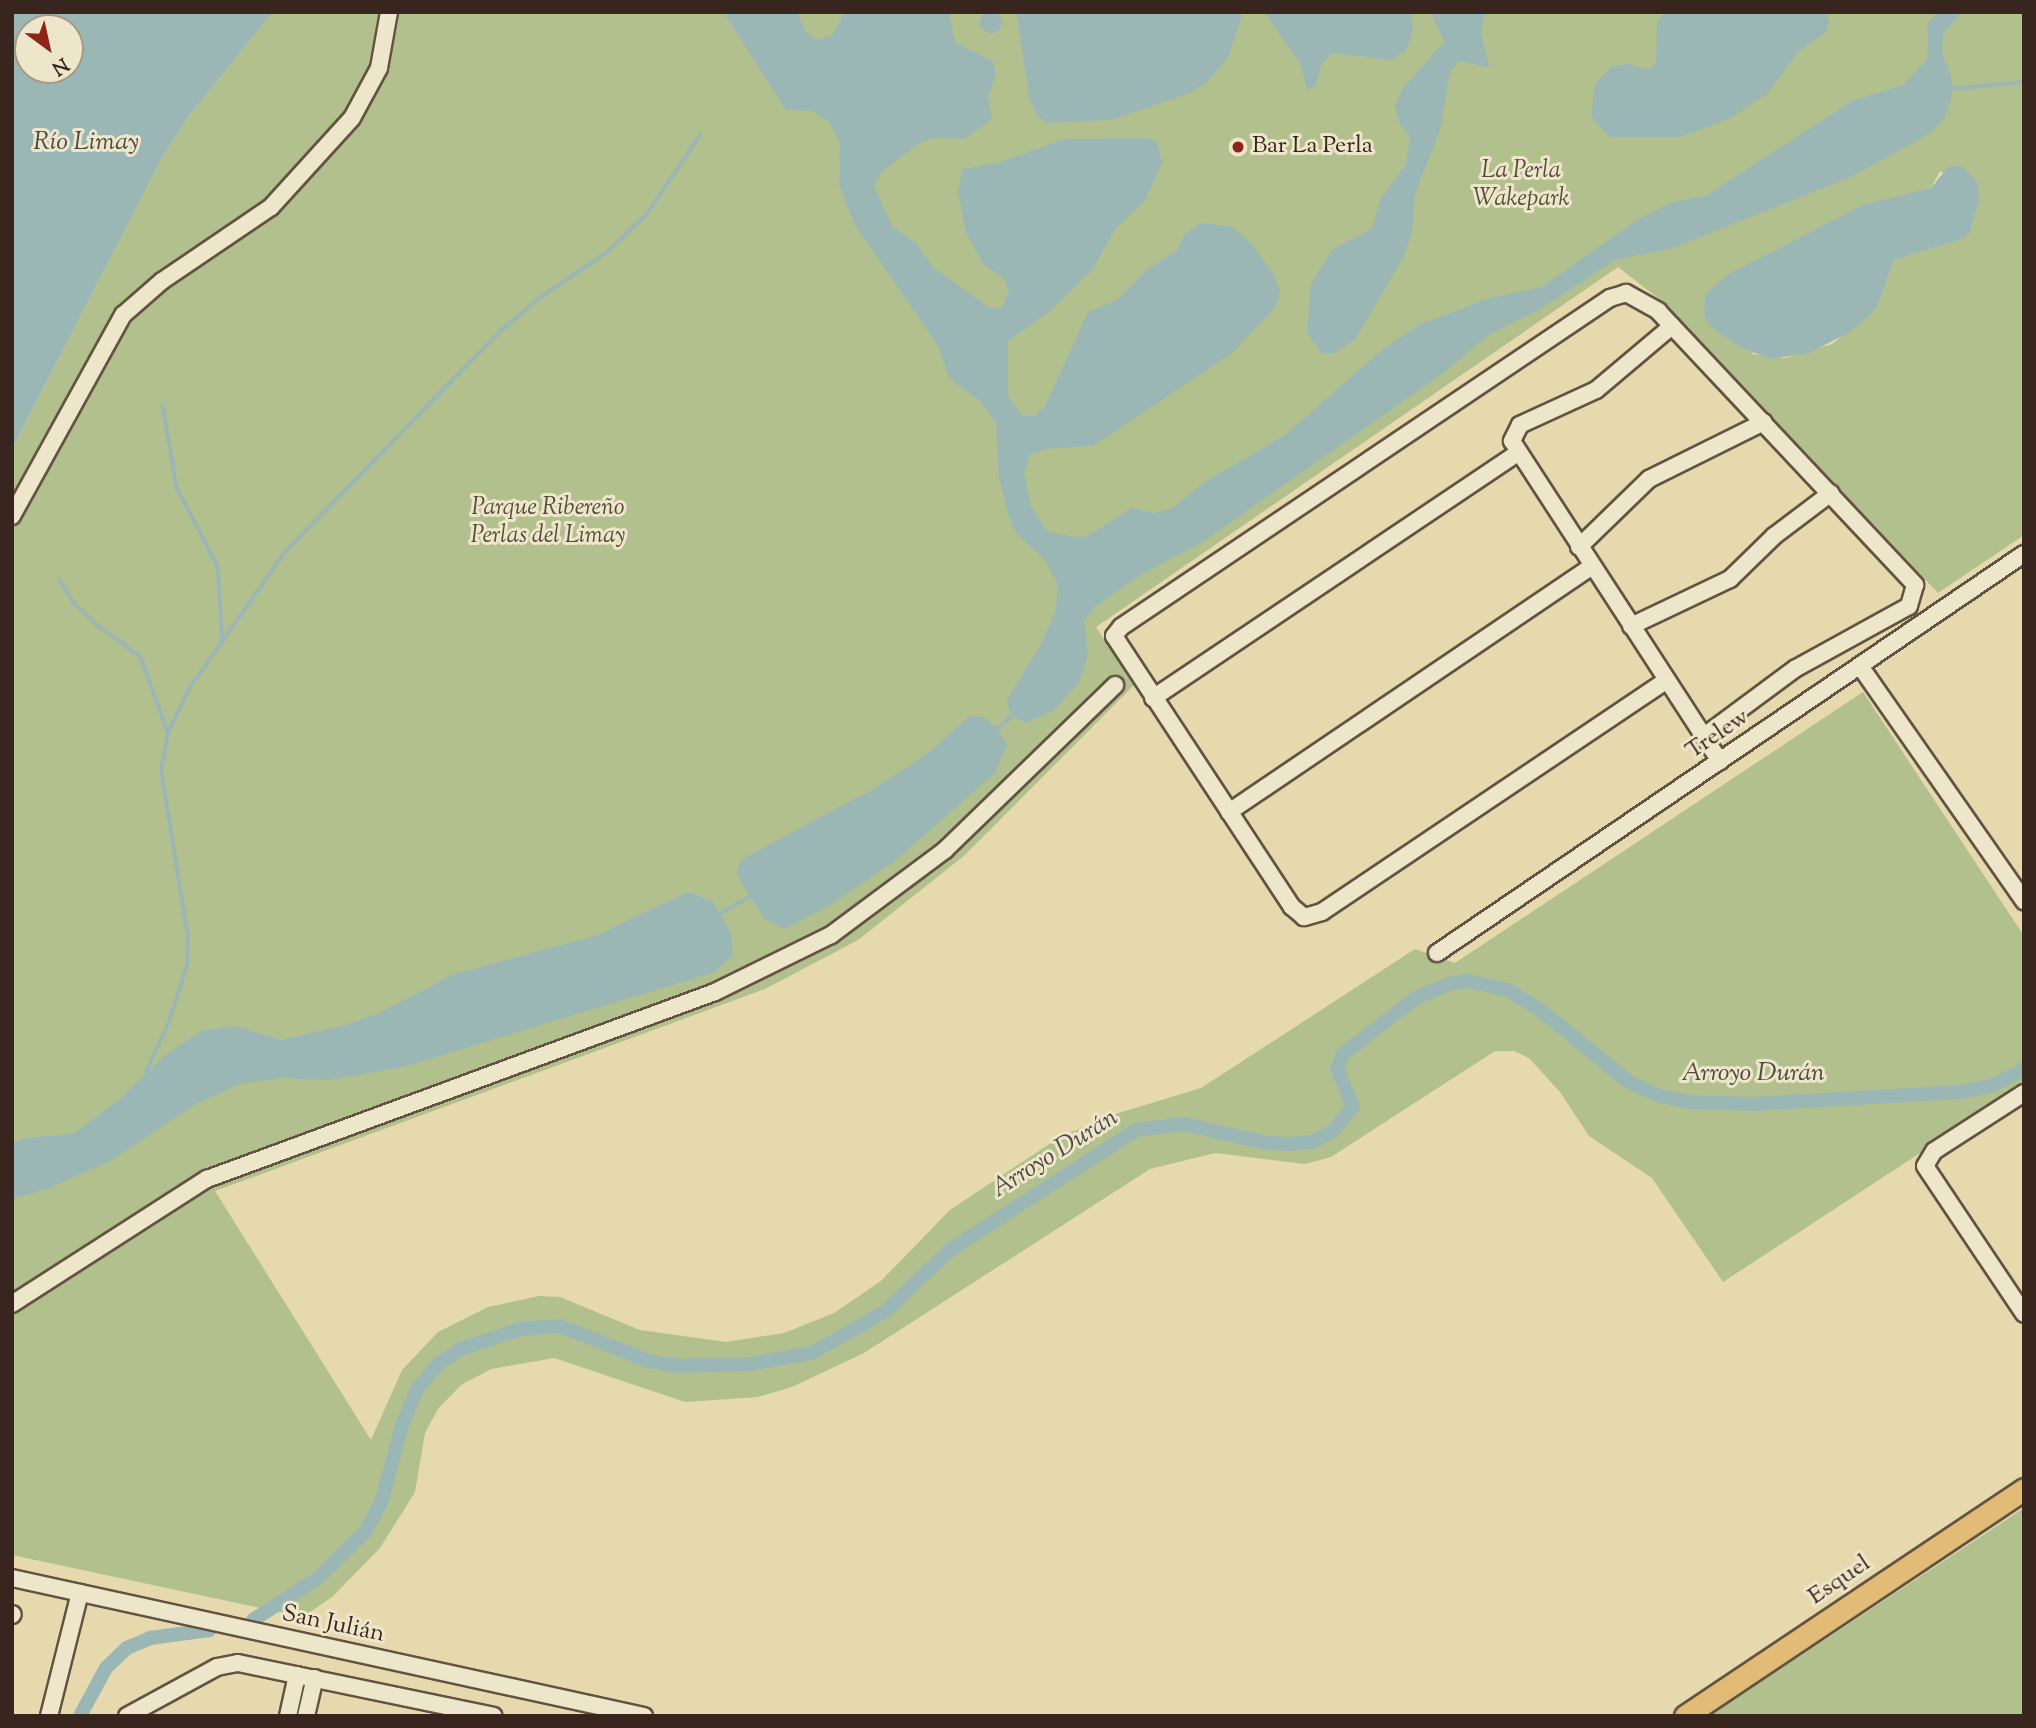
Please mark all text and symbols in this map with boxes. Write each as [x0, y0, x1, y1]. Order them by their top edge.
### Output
north arrow [14, 14, 84, 84]
text: N [46, 50, 73, 81]
water label: Río Limay [33, 127, 139, 159]
place label: Bar La Perla [1252, 133, 1373, 161]
marker: Bar La Perla [1230, 139, 1246, 155]
park label: La Perla Wakepark [1473, 158, 1569, 214]
park label: Parque Ribereño Perlas del Limay [471, 495, 625, 551]
street label: Trelew [1681, 703, 1755, 767]
water label: Arroyo Durán [1681, 1058, 1825, 1090]
water label: Arroyo Durán [986, 1103, 1124, 1205]
street label: Esquel [1803, 1550, 1877, 1612]
street label: San Julián [279, 1600, 387, 1650]

